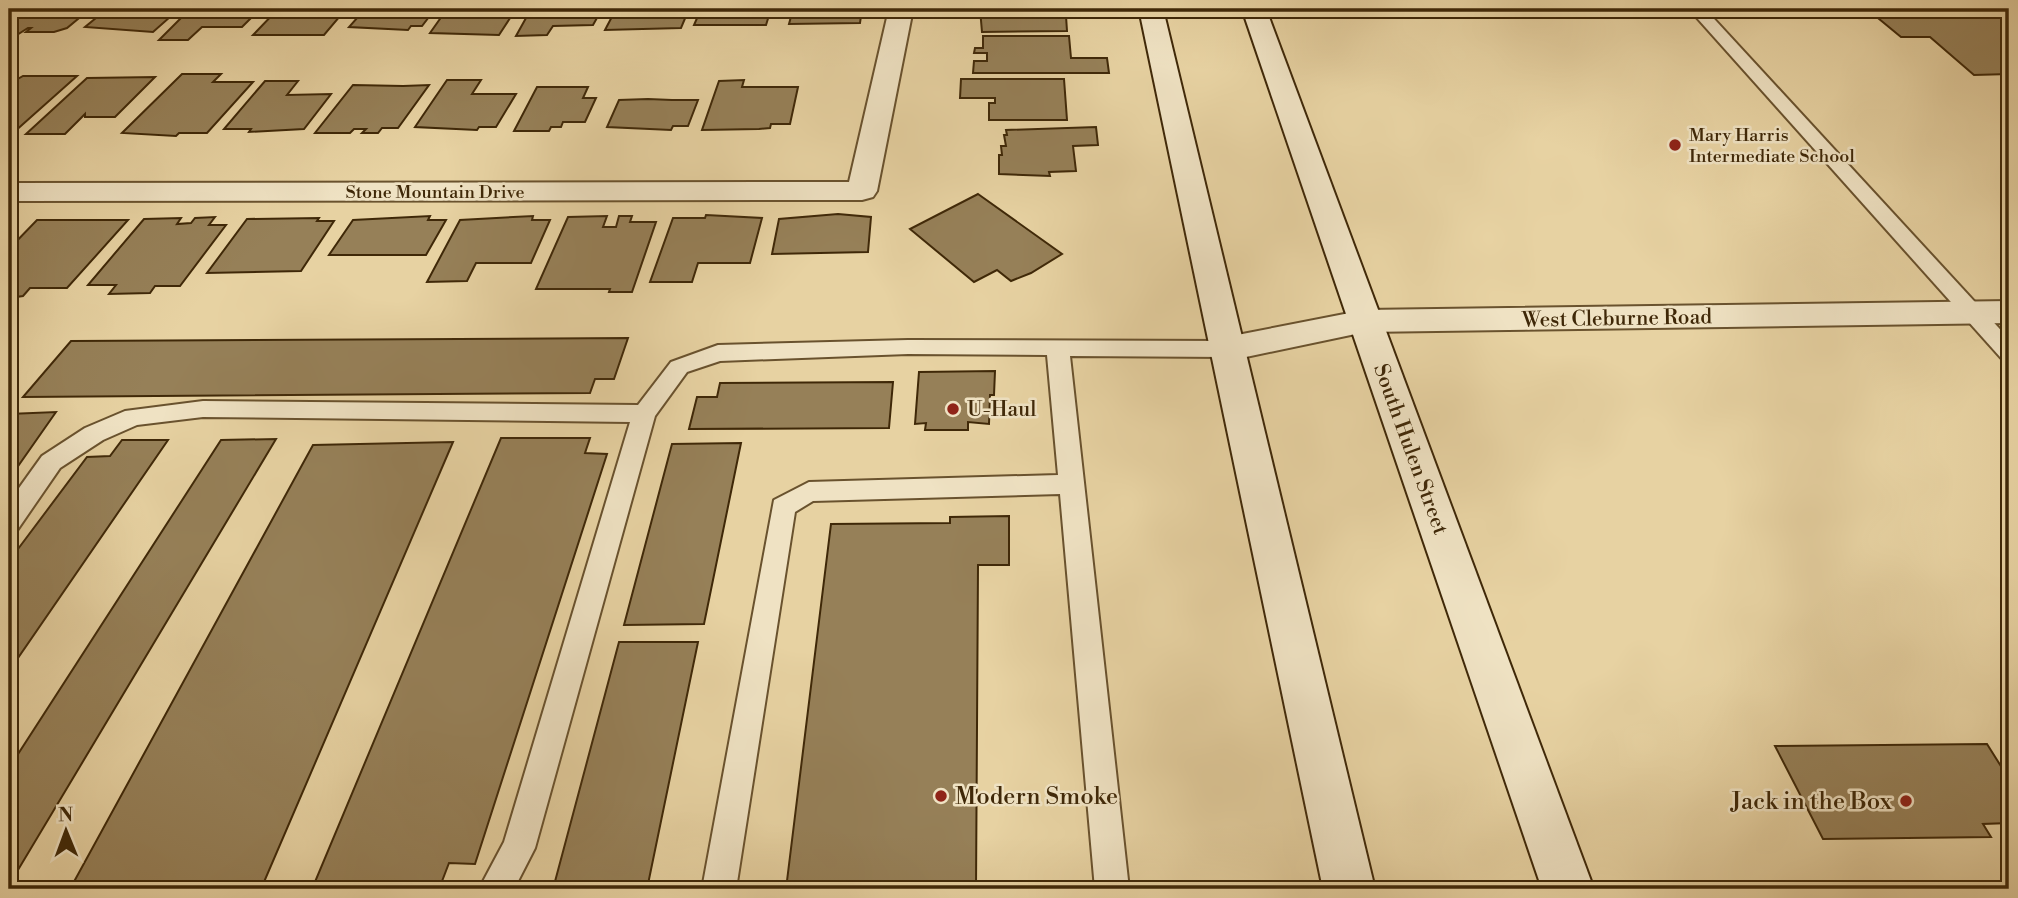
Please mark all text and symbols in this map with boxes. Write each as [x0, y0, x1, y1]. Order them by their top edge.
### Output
place label: Mary Harris Intermediate School [1689, 124, 1855, 168]
marker: Mary Harris Intermediate School [1667, 137, 1683, 153]
street label: Stone Mountain Drive [345, 181, 525, 204]
street label: West Cleburne Road [1521, 304, 1712, 334]
street label: South Hulen Street [1367, 360, 1453, 539]
place label: U-Haul [967, 397, 1036, 423]
marker: U-Haul [945, 401, 961, 417]
place label: Modern Smoke [955, 782, 1118, 812]
place label: Jack in the Box [1730, 787, 1893, 817]
marker: Modern Smoke [933, 788, 949, 804]
marker: Jack in the Box [1898, 793, 1914, 809]
north arrow [32, 796, 102, 866]
text: N [58, 803, 73, 827]

